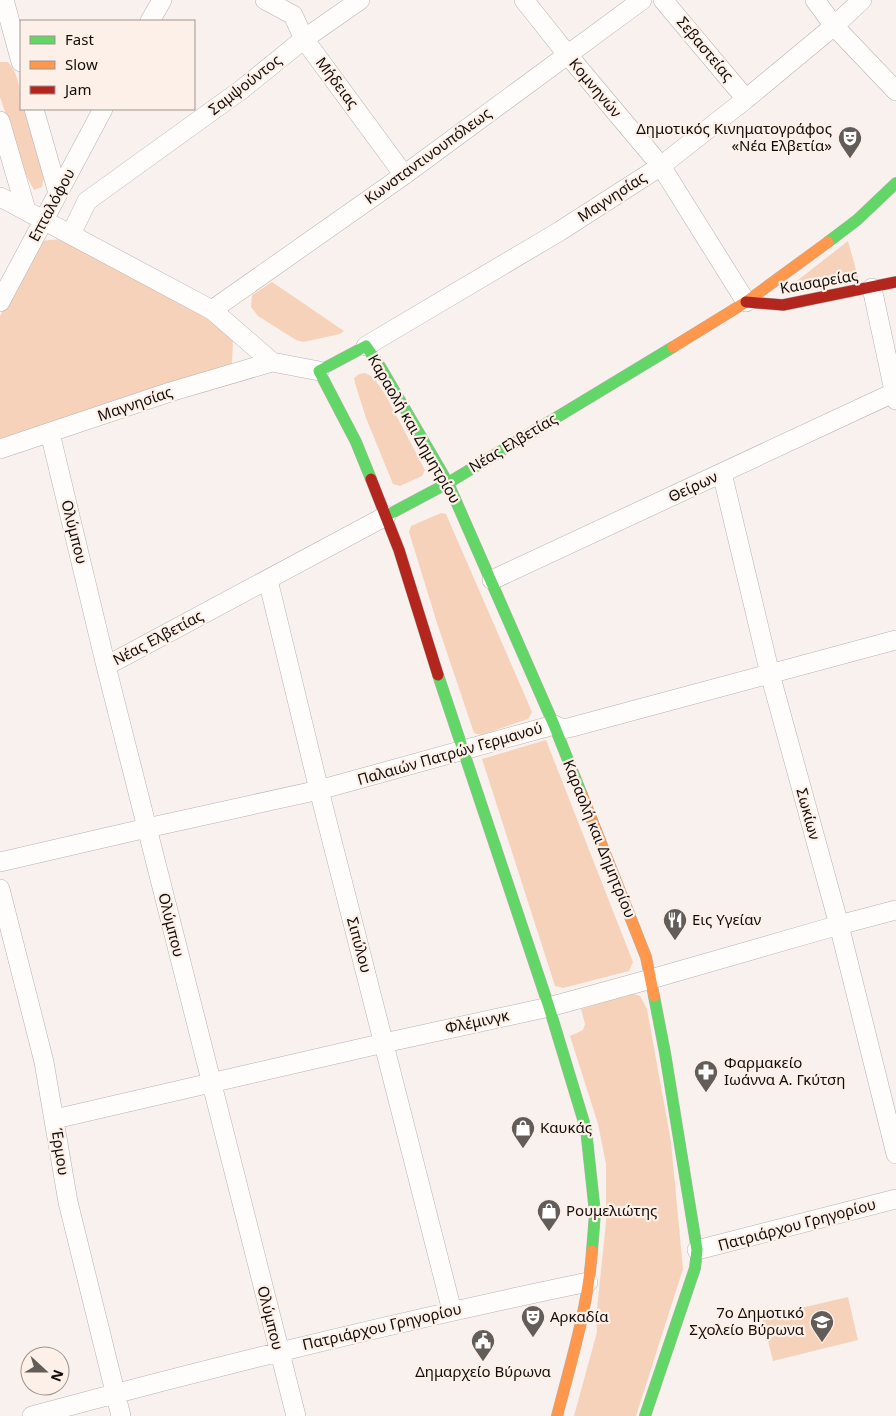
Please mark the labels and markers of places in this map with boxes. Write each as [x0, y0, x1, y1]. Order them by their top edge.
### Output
place label: Δημοτικός Κινηματογράφος «Νέα Ελβετία» [636, 118, 832, 155]
theatre icon: Δημοτικός Κινηματογράφος «Νέα Ελβετία» [837, 125, 863, 159]
restaurant icon: Εις Υγείαν [662, 907, 688, 941]
place label: Εις Υγείαν [692, 909, 761, 929]
place label: Φαρμακείο Ιωάννα Α. Γκύτση [724, 1052, 845, 1089]
pharmacy icon: Φαρμακείο Ιωάννα Α. Γκύτση [693, 1059, 719, 1093]
shop icon: Καυκάς [510, 1115, 536, 1149]
place label: Καυκάς [540, 1117, 592, 1137]
shop icon: Ρουμελιώτης [536, 1198, 562, 1232]
place label: Ρουμελιώτης [566, 1200, 657, 1220]
place label: 7ο Δημοτικό Σχολείο Βύρωνα [689, 1302, 805, 1339]
theatre icon: Αρκαδία [520, 1304, 546, 1338]
place label: Αρκαδία [550, 1306, 609, 1326]
school or university icon: 7ο Δημοτικό Σχολείο Βύρωνα [809, 1309, 835, 1343]
public building icon: Δημαρχείο Βύρωνα [470, 1328, 496, 1362]
place label: Δημαρχείο Βύρωνα [415, 1361, 551, 1381]

